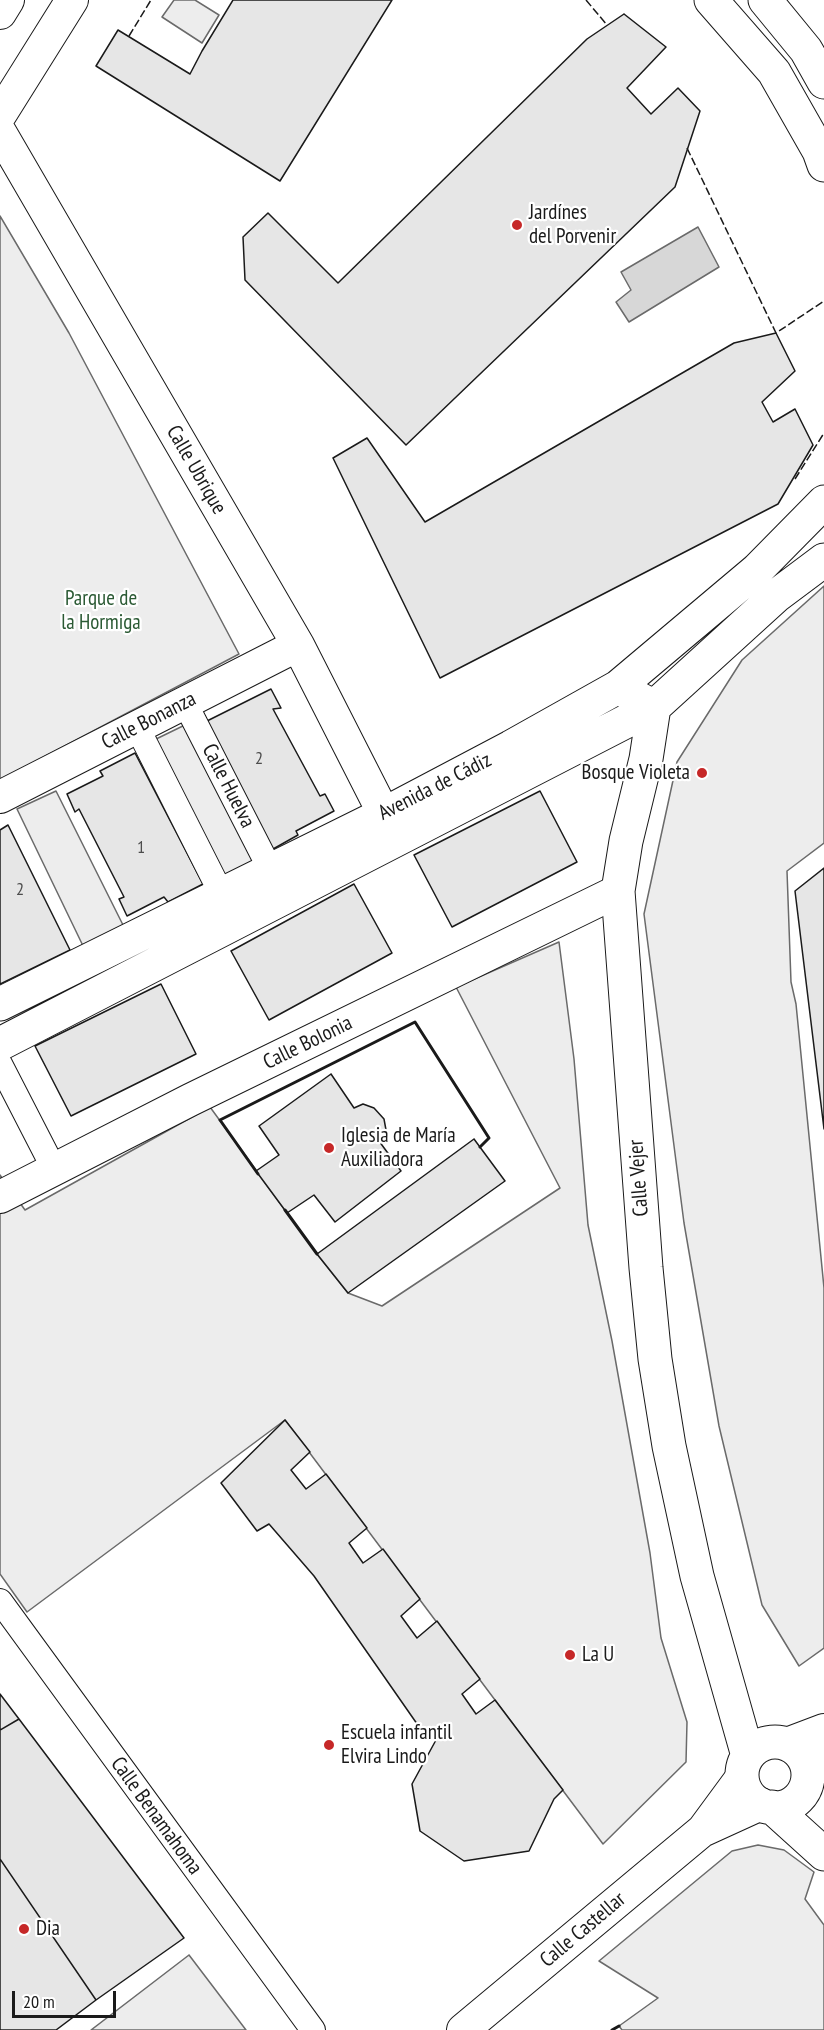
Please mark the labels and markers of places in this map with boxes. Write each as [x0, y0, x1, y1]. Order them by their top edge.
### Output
place label: Jardínes del Porvenir [529, 200, 616, 250]
marker: Jardínes del Porvenir [510, 218, 524, 232]
place label: Bosque Violeta [582, 760, 690, 786]
marker: Bosque Violeta [695, 766, 709, 780]
place label: Iglesia de María Auxiliadora [341, 1123, 456, 1173]
marker: Iglesia de María Auxiliadora [322, 1141, 336, 1155]
place label: La U [582, 1642, 614, 1668]
marker: La U [563, 1648, 577, 1662]
place label: Escuela infantil Elvira Lindo [341, 1720, 452, 1770]
marker: Escuela infantil Elvira Lindo [322, 1738, 336, 1752]
place label: Dia [36, 1916, 60, 1942]
marker: Dia [17, 1922, 31, 1936]

